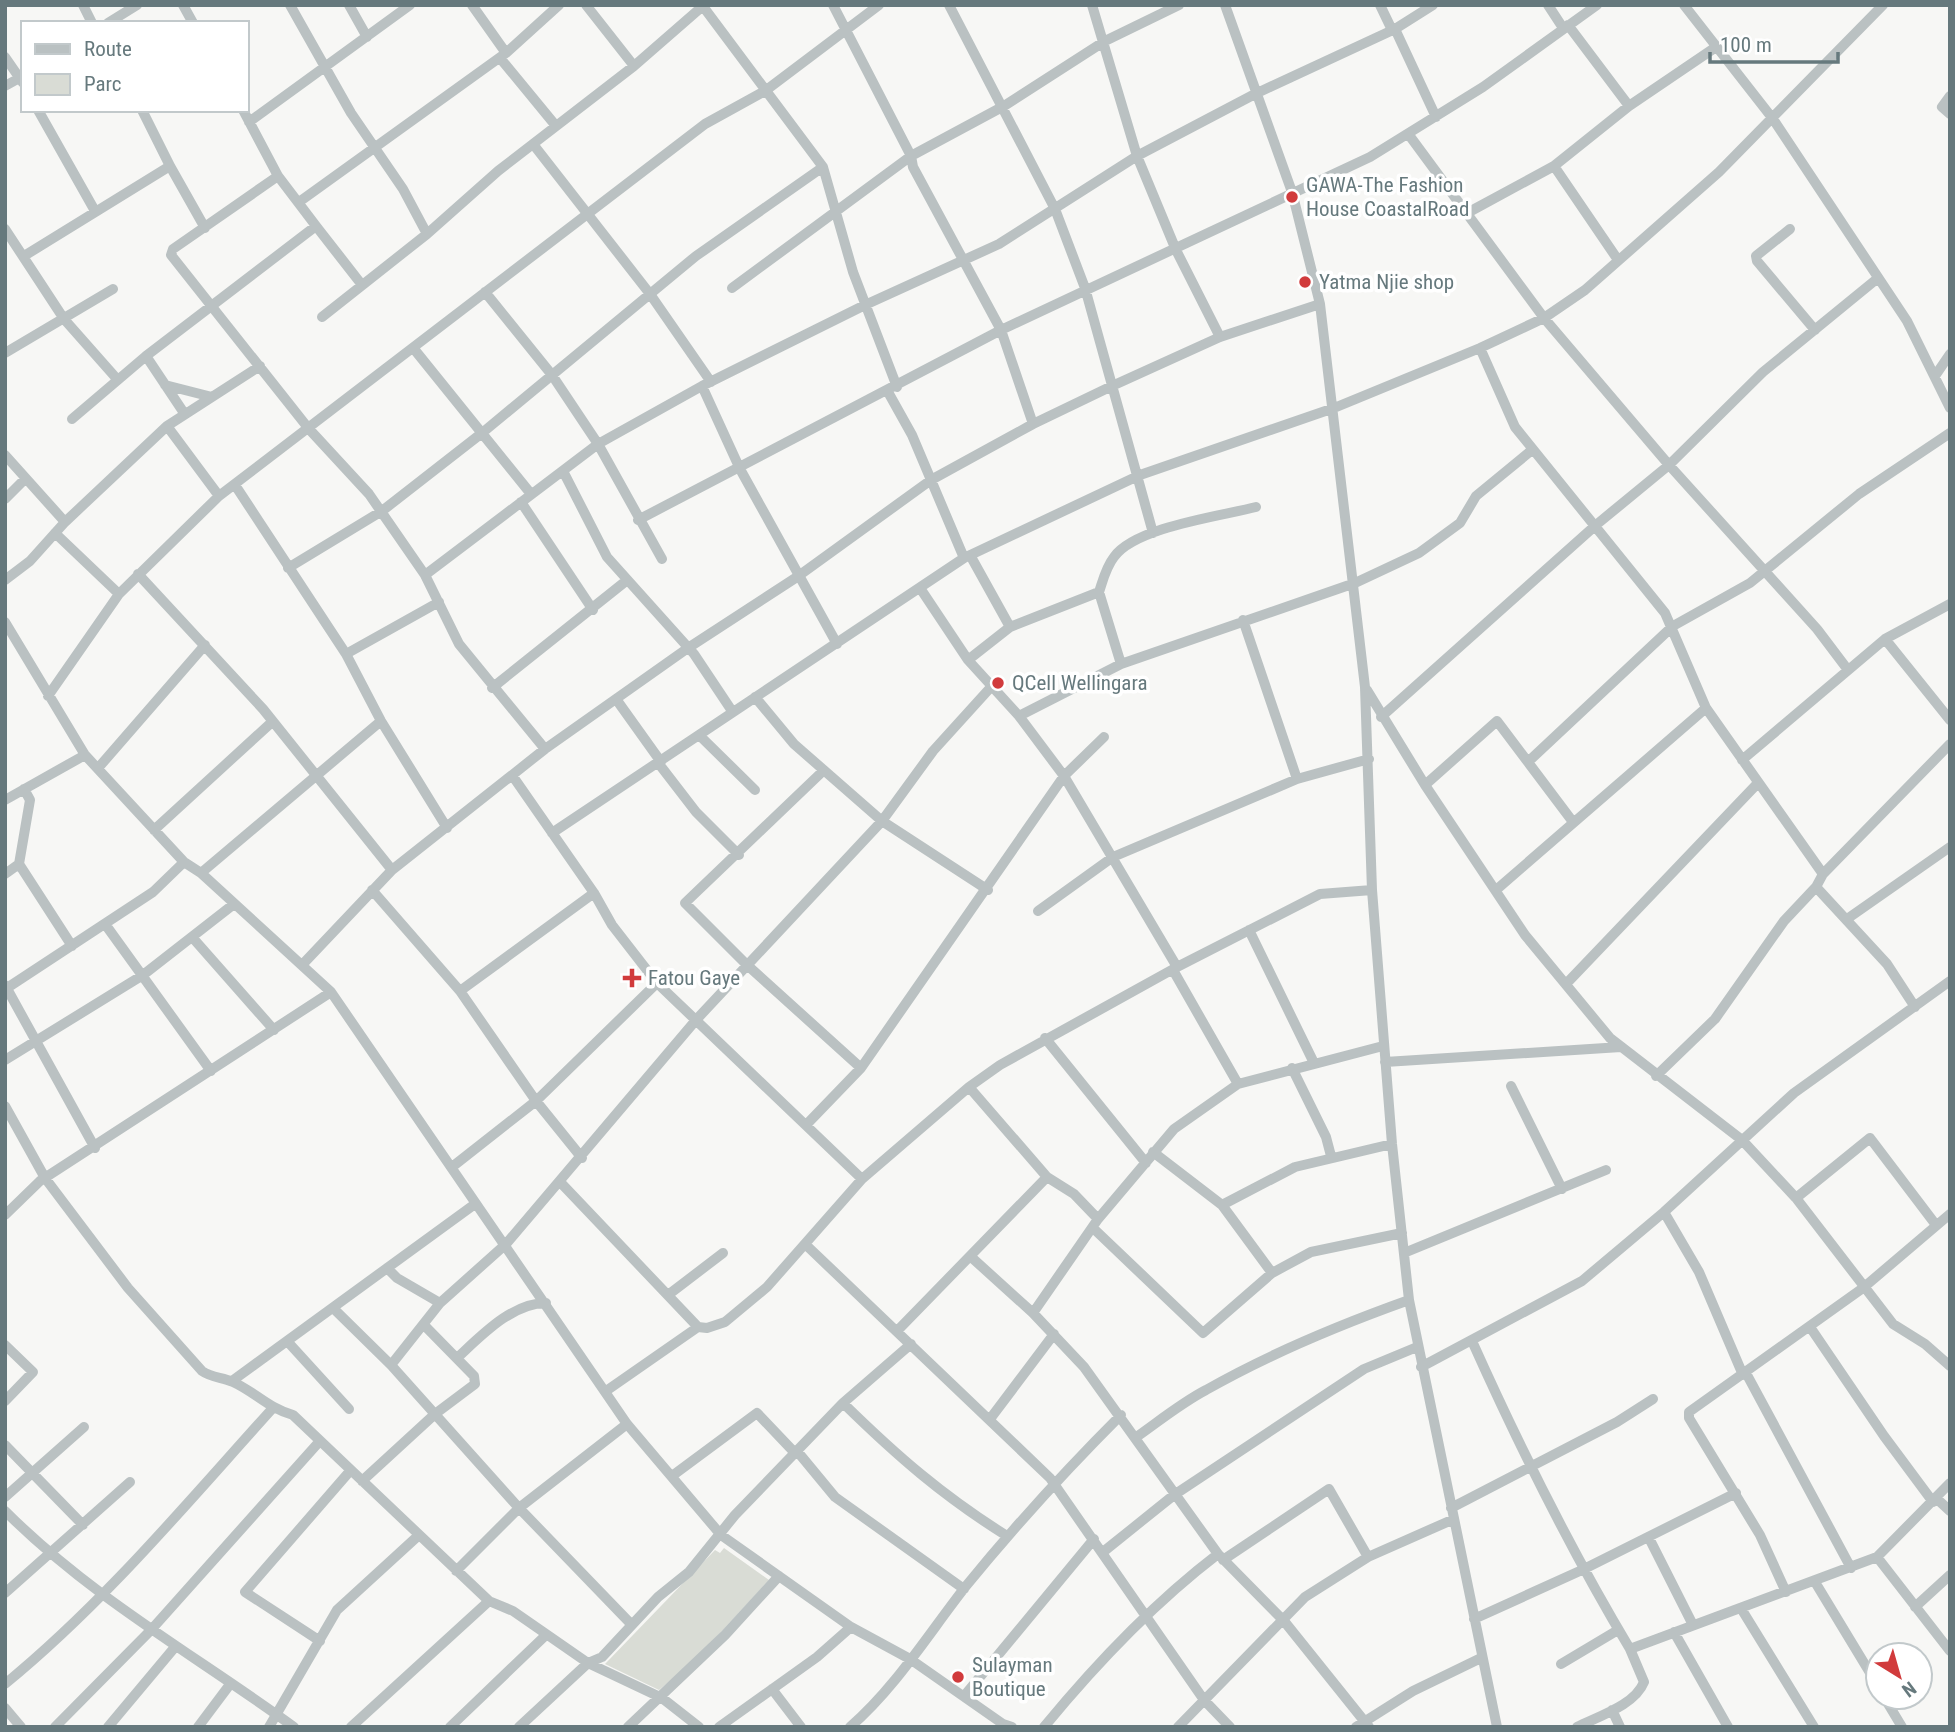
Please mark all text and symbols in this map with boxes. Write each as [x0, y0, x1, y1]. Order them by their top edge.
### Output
legend [21, 21, 248, 112]
scale bar [1710, 21, 1838, 65]
text: 100 m [1720, 33, 1772, 57]
text: Route [84, 37, 132, 61]
text: Parc [84, 72, 122, 96]
place label: GAWA-The Fashion House CoastalRoad [1306, 173, 1469, 221]
marker: GAWA-The Fashion House CoastalRoad [1284, 189, 1300, 205]
place label: Yatma Njie shop [1319, 270, 1454, 294]
marker: Yatma Njie shop [1297, 274, 1313, 290]
place label: QCell Wellingara [1012, 671, 1147, 695]
marker: QCell Wellingara [990, 675, 1006, 691]
place label: Fatou Gaye [648, 966, 740, 990]
marker: Fatou Gaye [622, 968, 642, 988]
north arrow [1864, 1641, 1934, 1711]
place label: Sulayman Boutique [972, 1653, 1053, 1701]
marker: Sulayman Boutique [950, 1669, 966, 1685]
text: N [1897, 1676, 1920, 1702]

